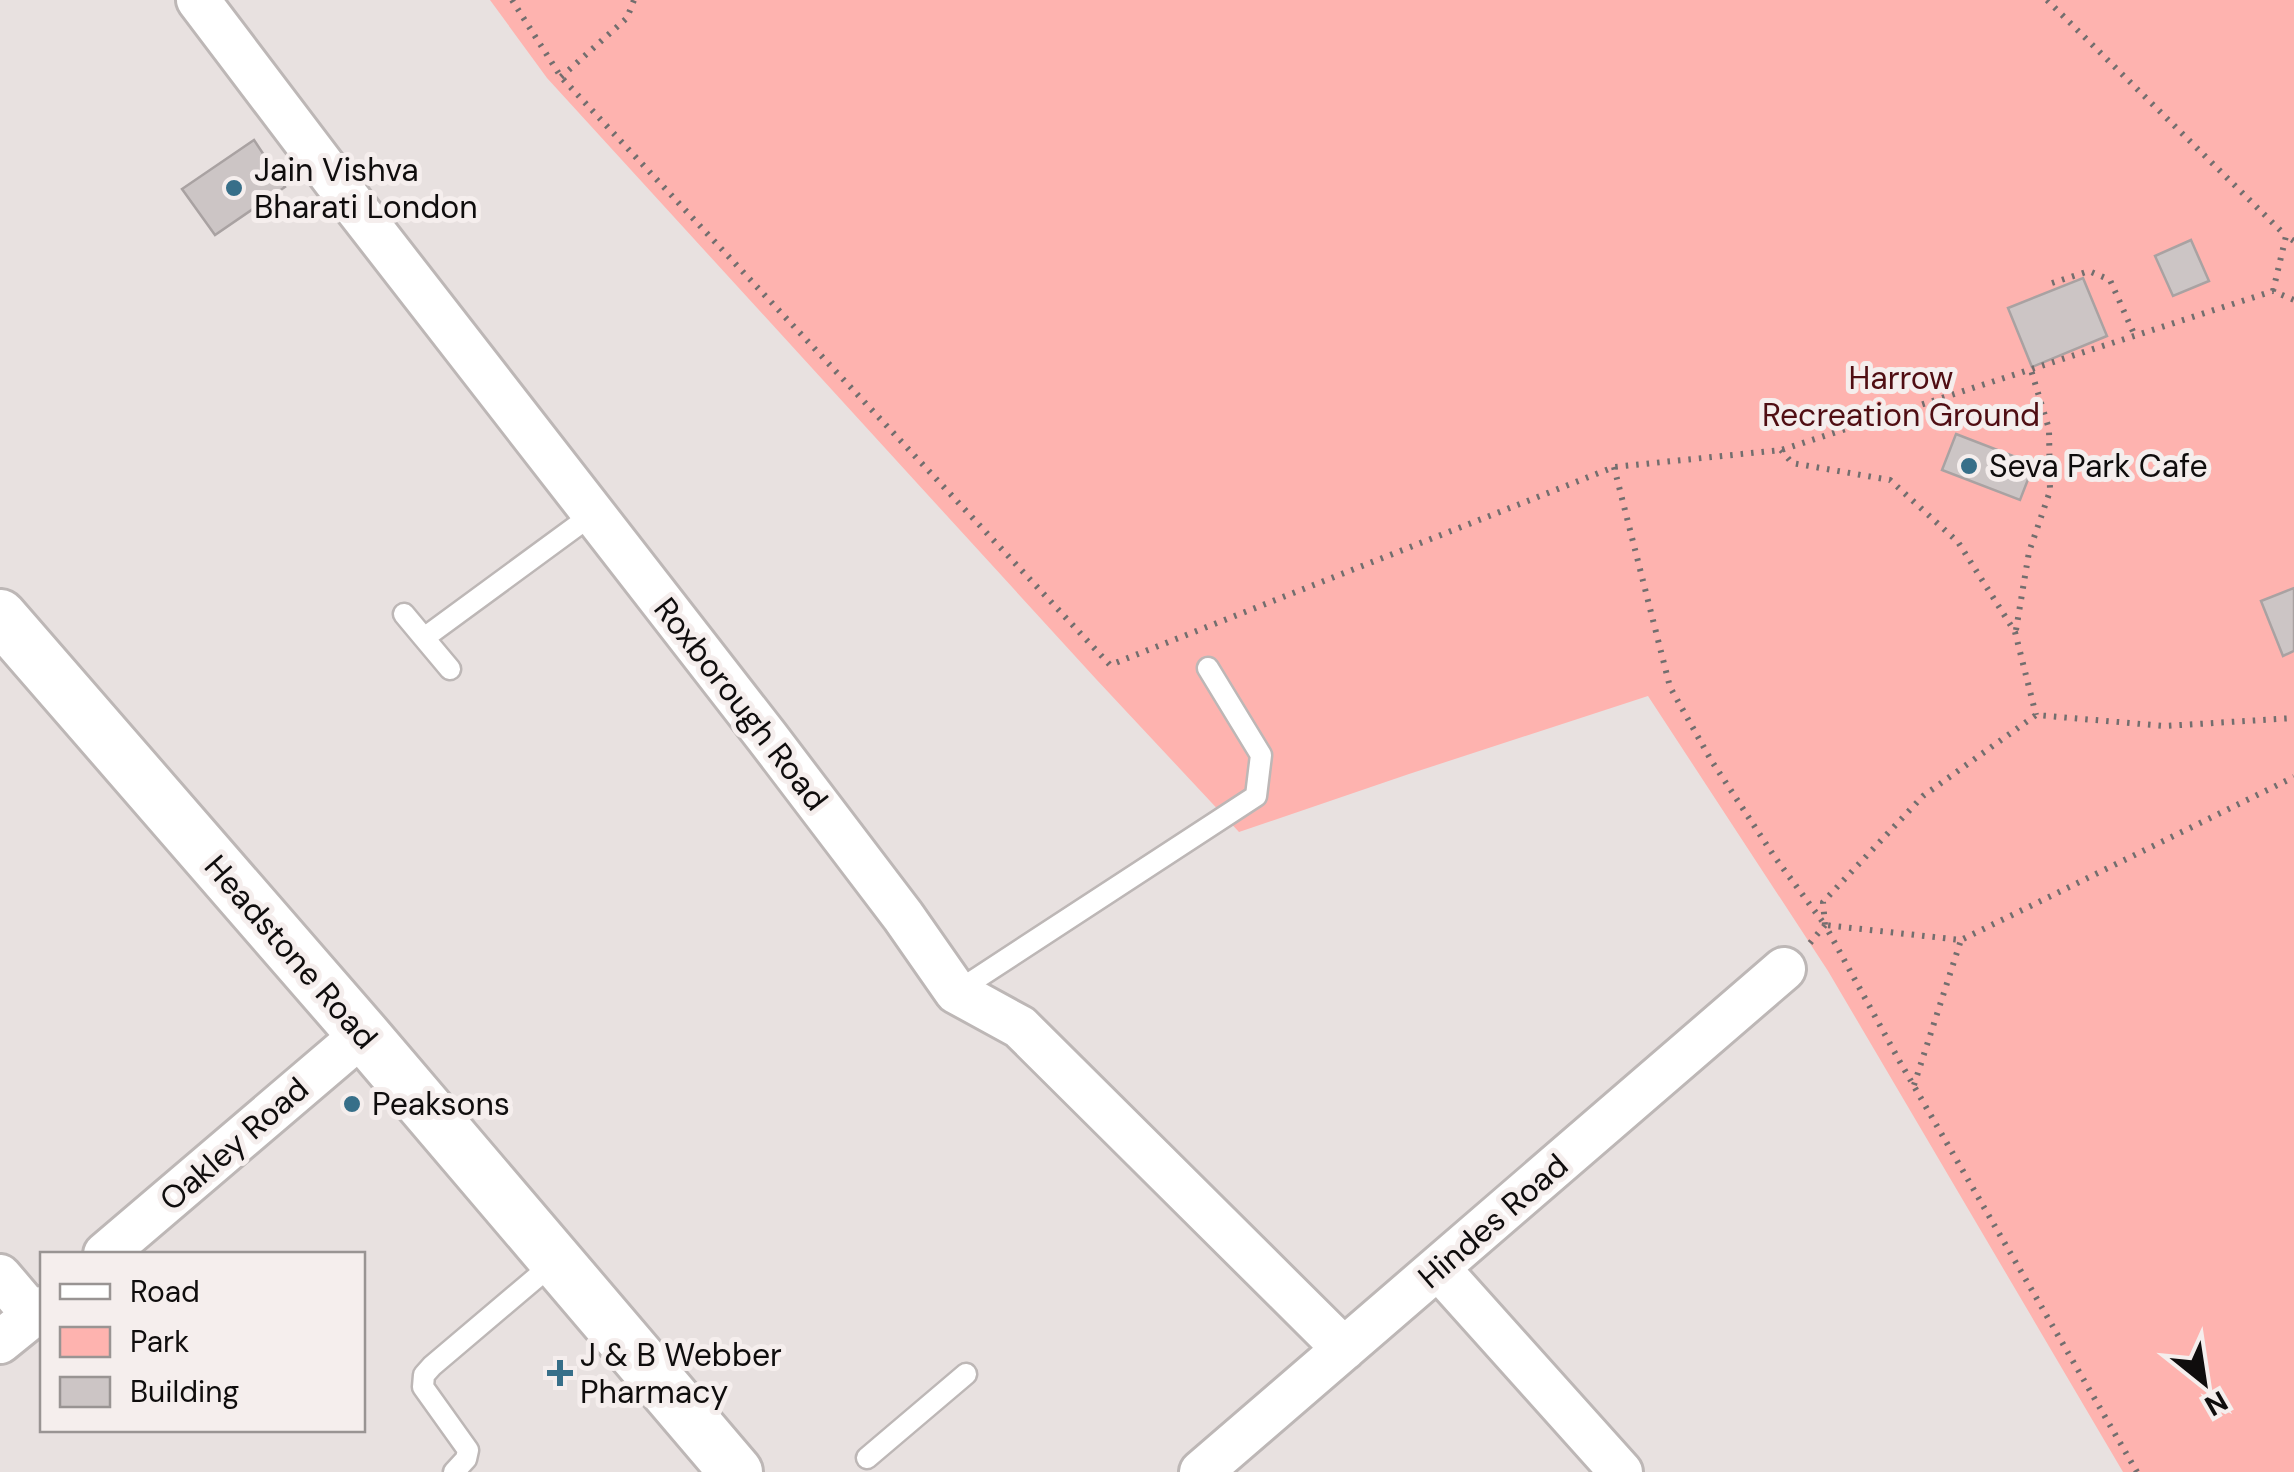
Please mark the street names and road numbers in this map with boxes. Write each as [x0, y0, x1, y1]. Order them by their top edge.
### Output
street label: Roxborough Road [645, 589, 837, 819]
street label: Headstone Road [195, 846, 387, 1058]
street label: Oakley Road [151, 1068, 317, 1220]
street label: Hindes Road [1409, 1144, 1577, 1298]

